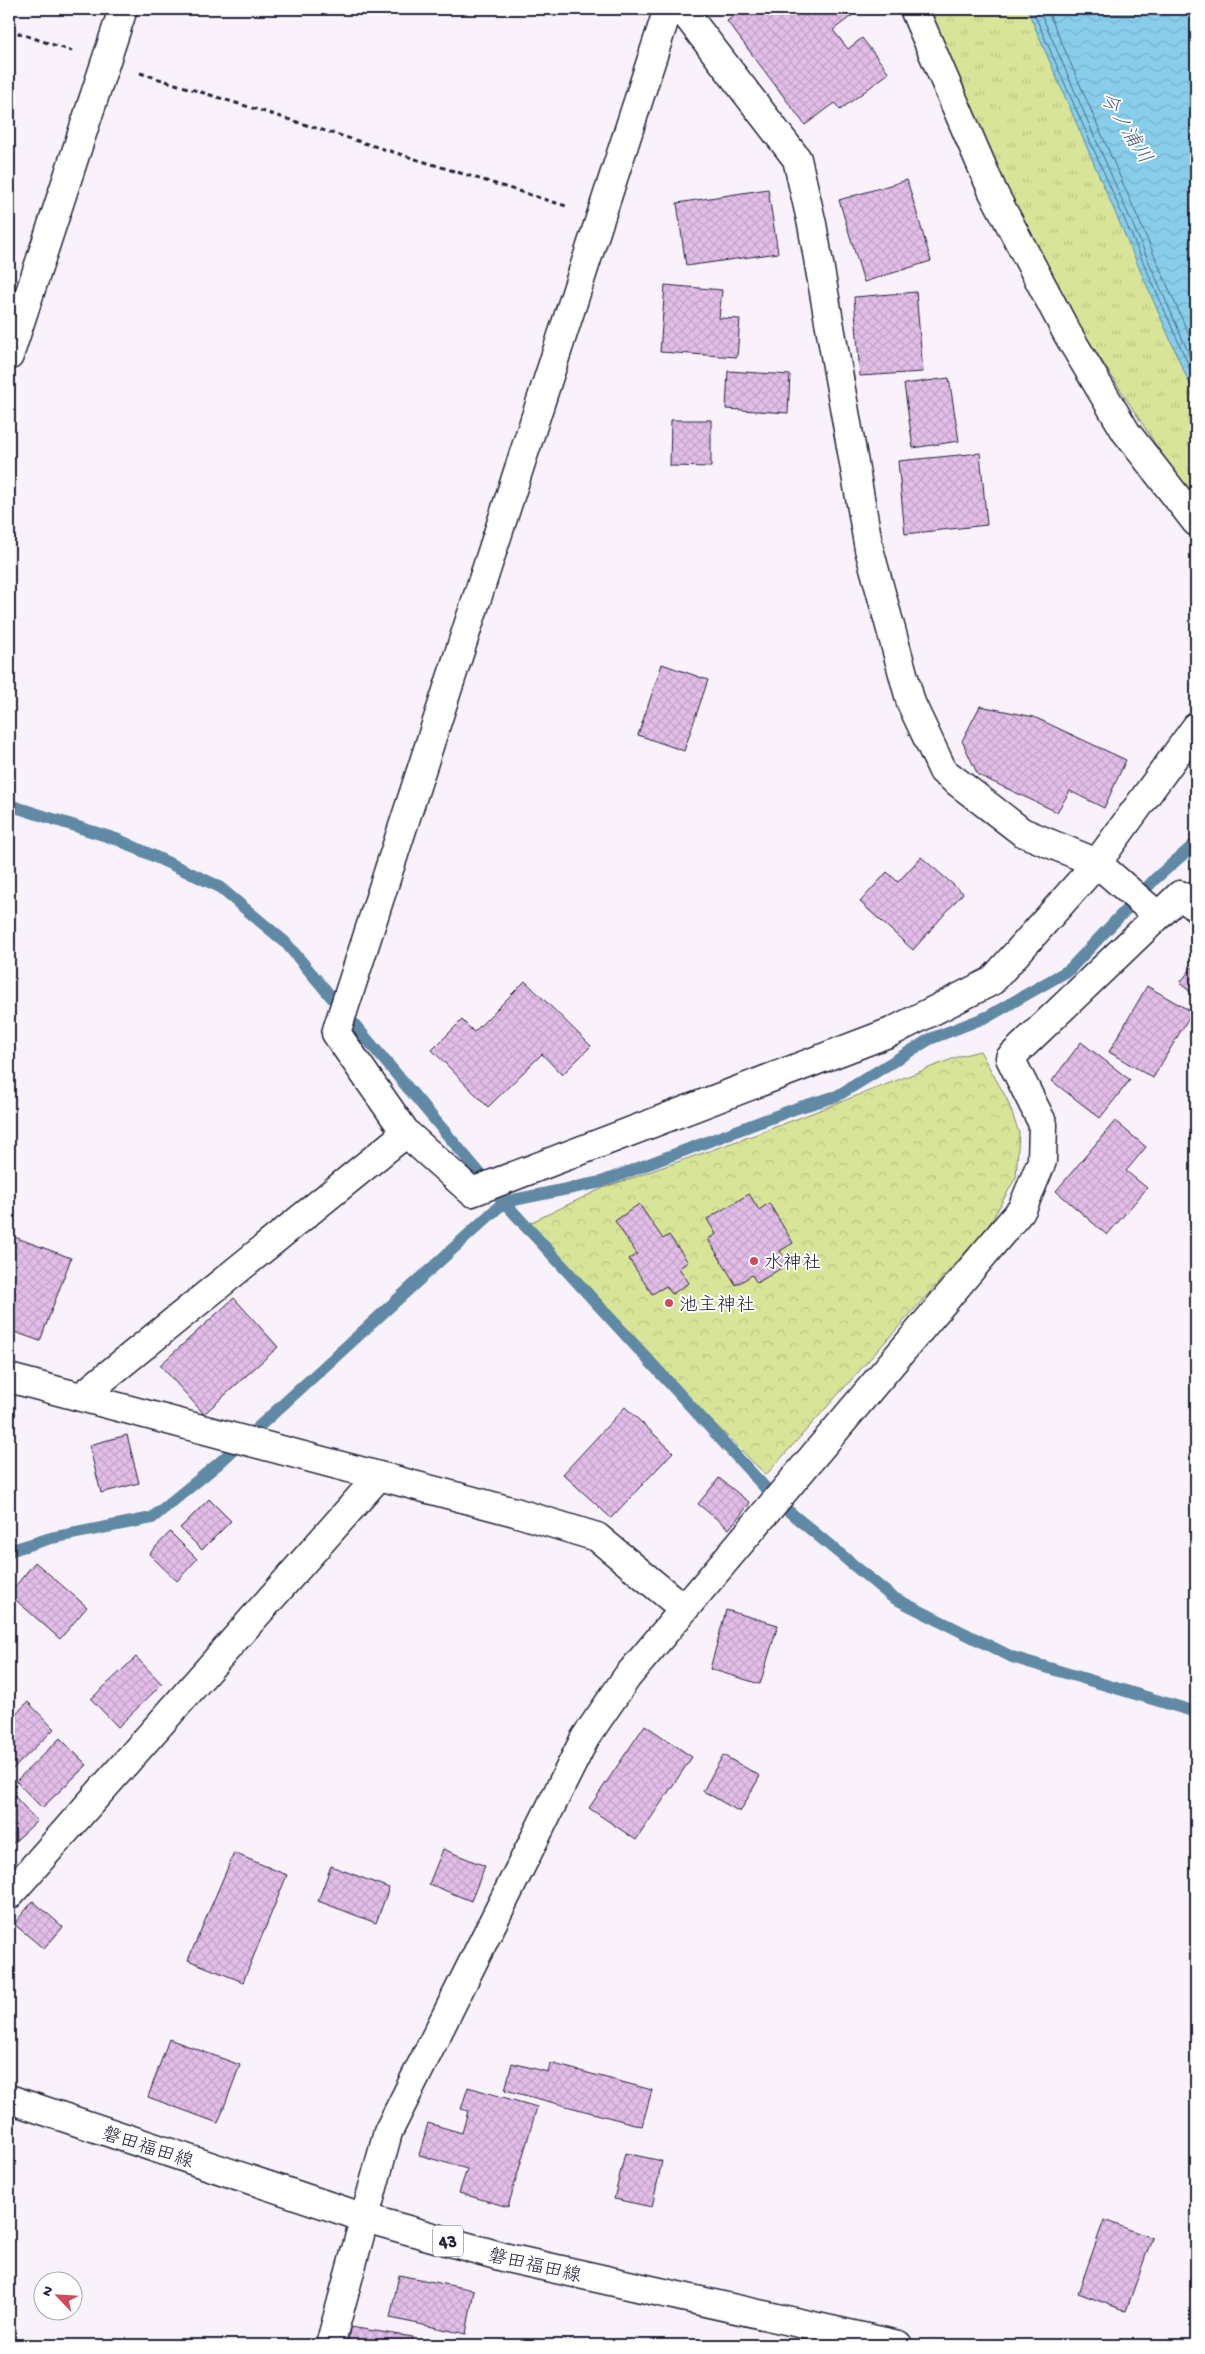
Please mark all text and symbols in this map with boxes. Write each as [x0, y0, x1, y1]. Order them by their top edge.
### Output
water label: 今ノ浦川 [1093, 88, 1157, 169]
place label: 水神社 [764, 1252, 821, 1276]
marker: 水神社 [748, 1255, 760, 1267]
place label: 池主神社 [679, 1294, 755, 1318]
marker: 池主神社 [663, 1297, 675, 1309]
street label: 磐田福田線 [98, 2123, 196, 2175]
road number: 43 [433, 2226, 463, 2256]
street label: 磐田福田線 [485, 2245, 583, 2289]
north arrow [32, 2272, 82, 2322]
text: N [39, 2284, 58, 2299]

